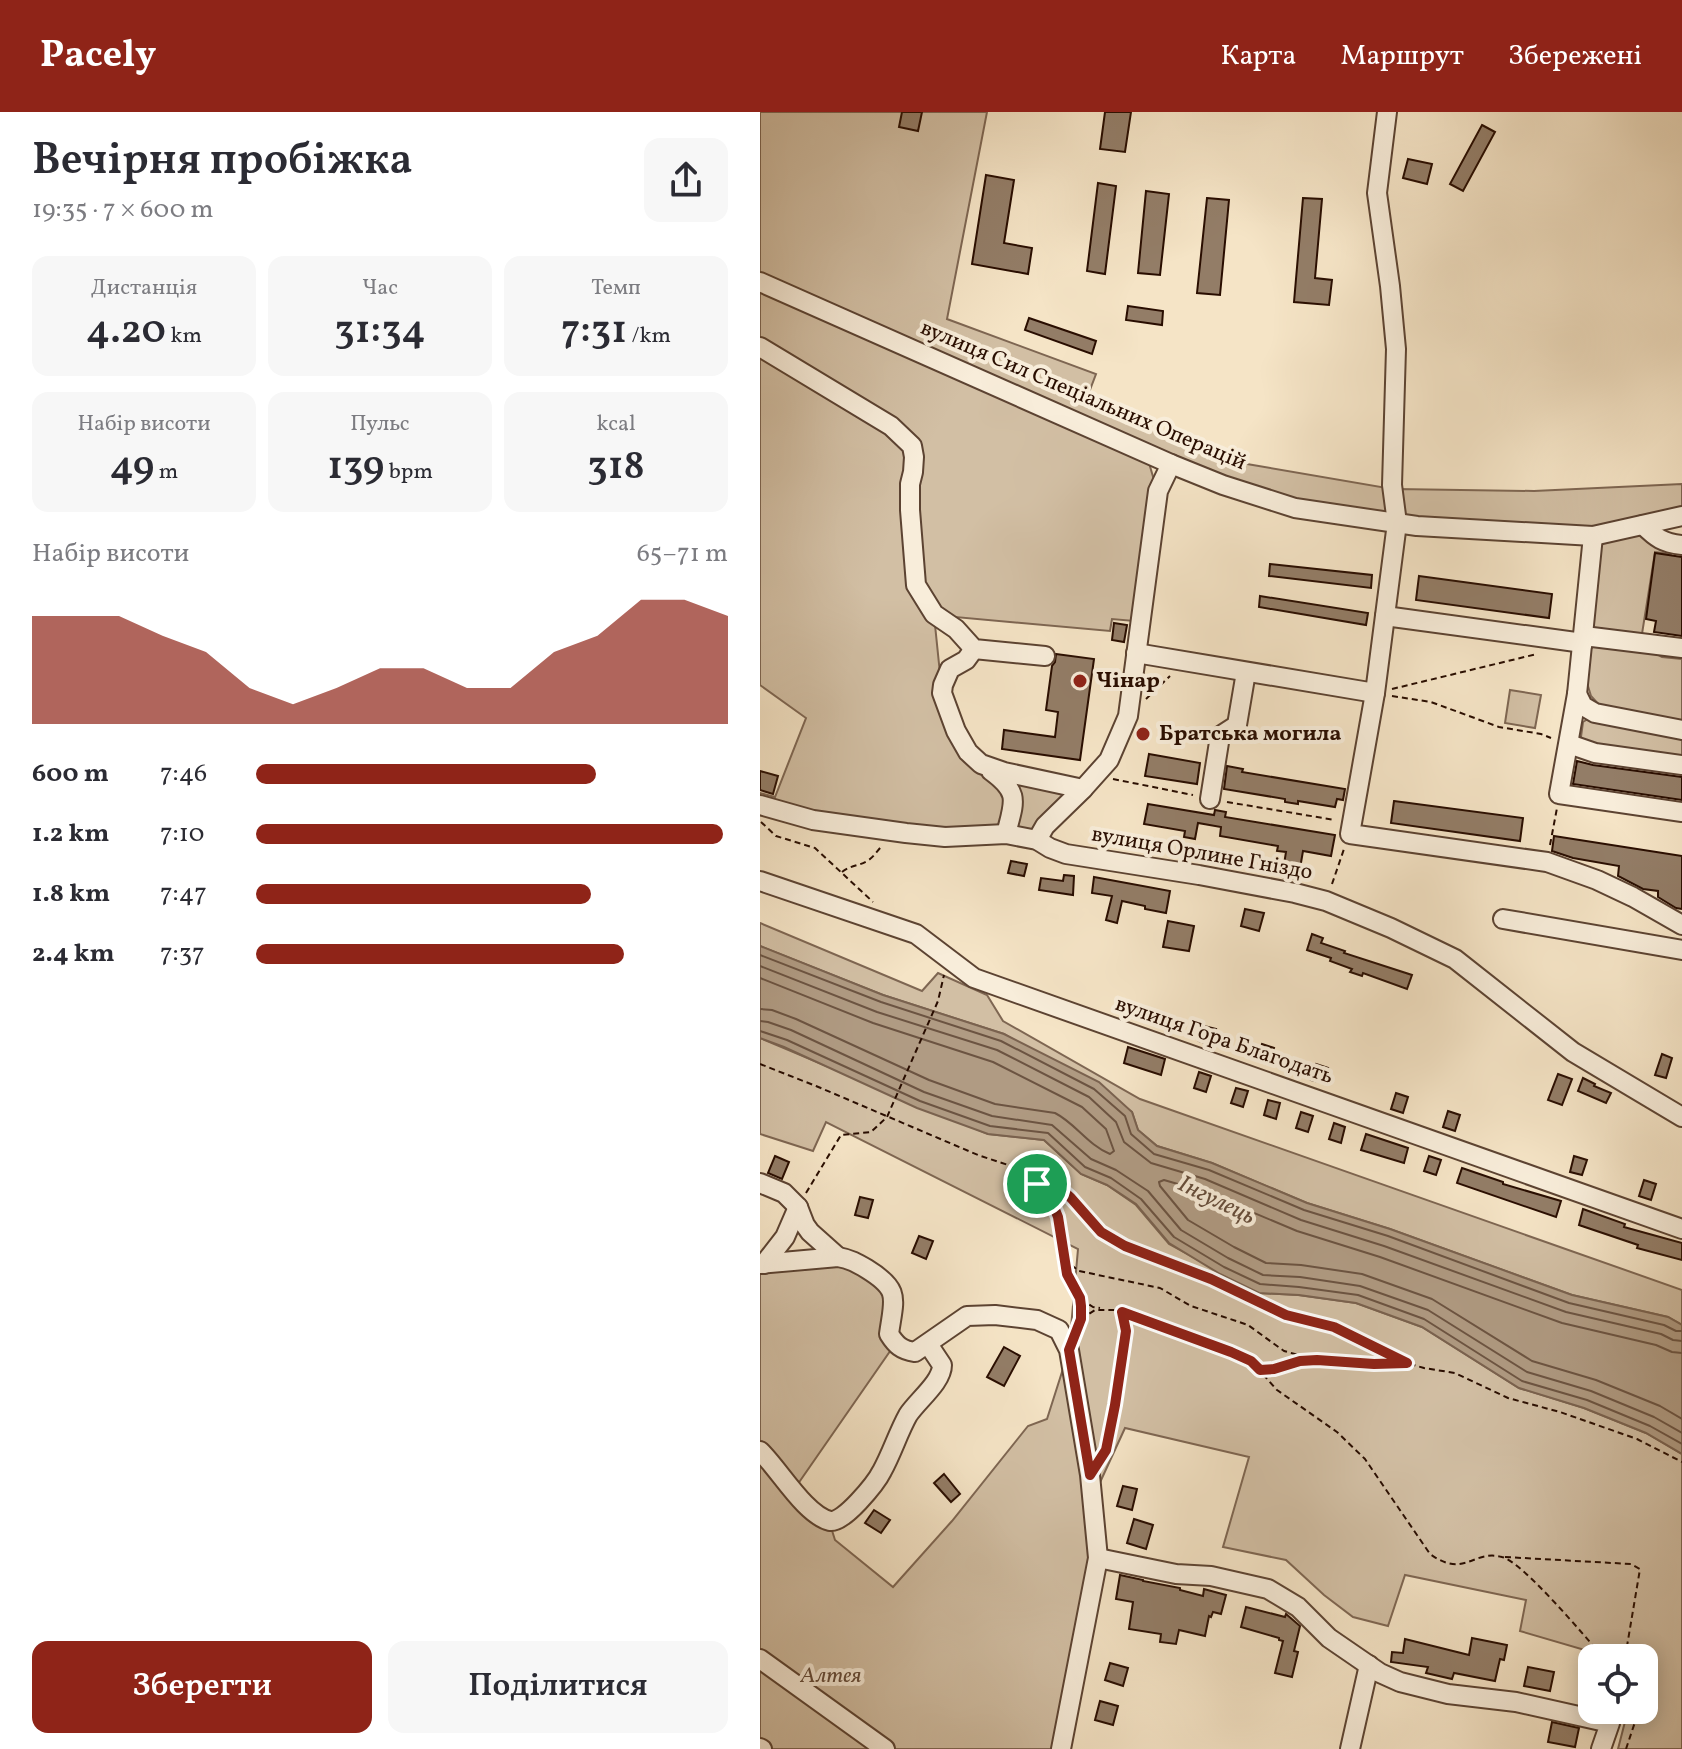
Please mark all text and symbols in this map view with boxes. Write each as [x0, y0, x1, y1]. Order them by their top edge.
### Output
text: Pacely [40, 30, 156, 83]
text: Карта [1221, 37, 1296, 76]
text: Маршрут [1340, 37, 1464, 76]
text: Збережені [1508, 37, 1642, 76]
text: Вечірня пробіжка [32, 131, 413, 192]
button: share [644, 138, 728, 222]
text: 19:35 · 7 × 600 m [32, 192, 214, 228]
text: Дистанція [91, 273, 197, 304]
text: Час [362, 273, 398, 304]
text: Темп [591, 273, 641, 304]
text: 4.20 [86, 304, 166, 360]
text: 31:34 [334, 304, 426, 360]
text: 7:31 [561, 304, 627, 360]
street label: вулиця Сил Спеціальних Операцій [915, 313, 1251, 479]
text: km [166, 321, 202, 352]
text: /km [627, 321, 671, 352]
text: Набір висоти [77, 409, 211, 440]
text: Пульс [350, 409, 410, 440]
text: kcal [596, 409, 636, 440]
text: 49 [110, 440, 154, 496]
text: 139 [327, 440, 384, 496]
text: 318 [587, 440, 645, 496]
text: m [154, 457, 178, 488]
text: bpm [384, 457, 433, 488]
text: Набір висоти [32, 536, 189, 572]
text: 65–71 m [637, 536, 728, 572]
place label: Чінар [1096, 666, 1160, 697]
marker: Чінар [1071, 672, 1089, 690]
place label: Братська могила [1159, 719, 1341, 750]
marker: Братська могила [1134, 725, 1152, 743]
text: 600 m [32, 756, 109, 792]
text: 7:46 [160, 756, 207, 792]
text: 1.2 km [32, 816, 109, 852]
text: 7:10 [160, 816, 204, 852]
street label: вулиця Орлине Гніздо [1089, 819, 1315, 889]
text: 1.8 km [32, 876, 110, 912]
text: 7:47 [160, 876, 207, 912]
text: 2.4 km [32, 936, 115, 972]
text: 7:37 [160, 936, 205, 972]
street label: вулиця Гора Благодать [1111, 989, 1337, 1093]
pin [1003, 1150, 1071, 1218]
icon: arrive [1015, 1162, 1059, 1206]
water label: Інгулець [1172, 1168, 1260, 1234]
button: Зберегти [32, 1641, 372, 1733]
button: Поділитися [388, 1641, 728, 1733]
map controls [1578, 1644, 1658, 1724]
button: locate [1578, 1644, 1658, 1724]
park label: Алтея [800, 1661, 861, 1692]

